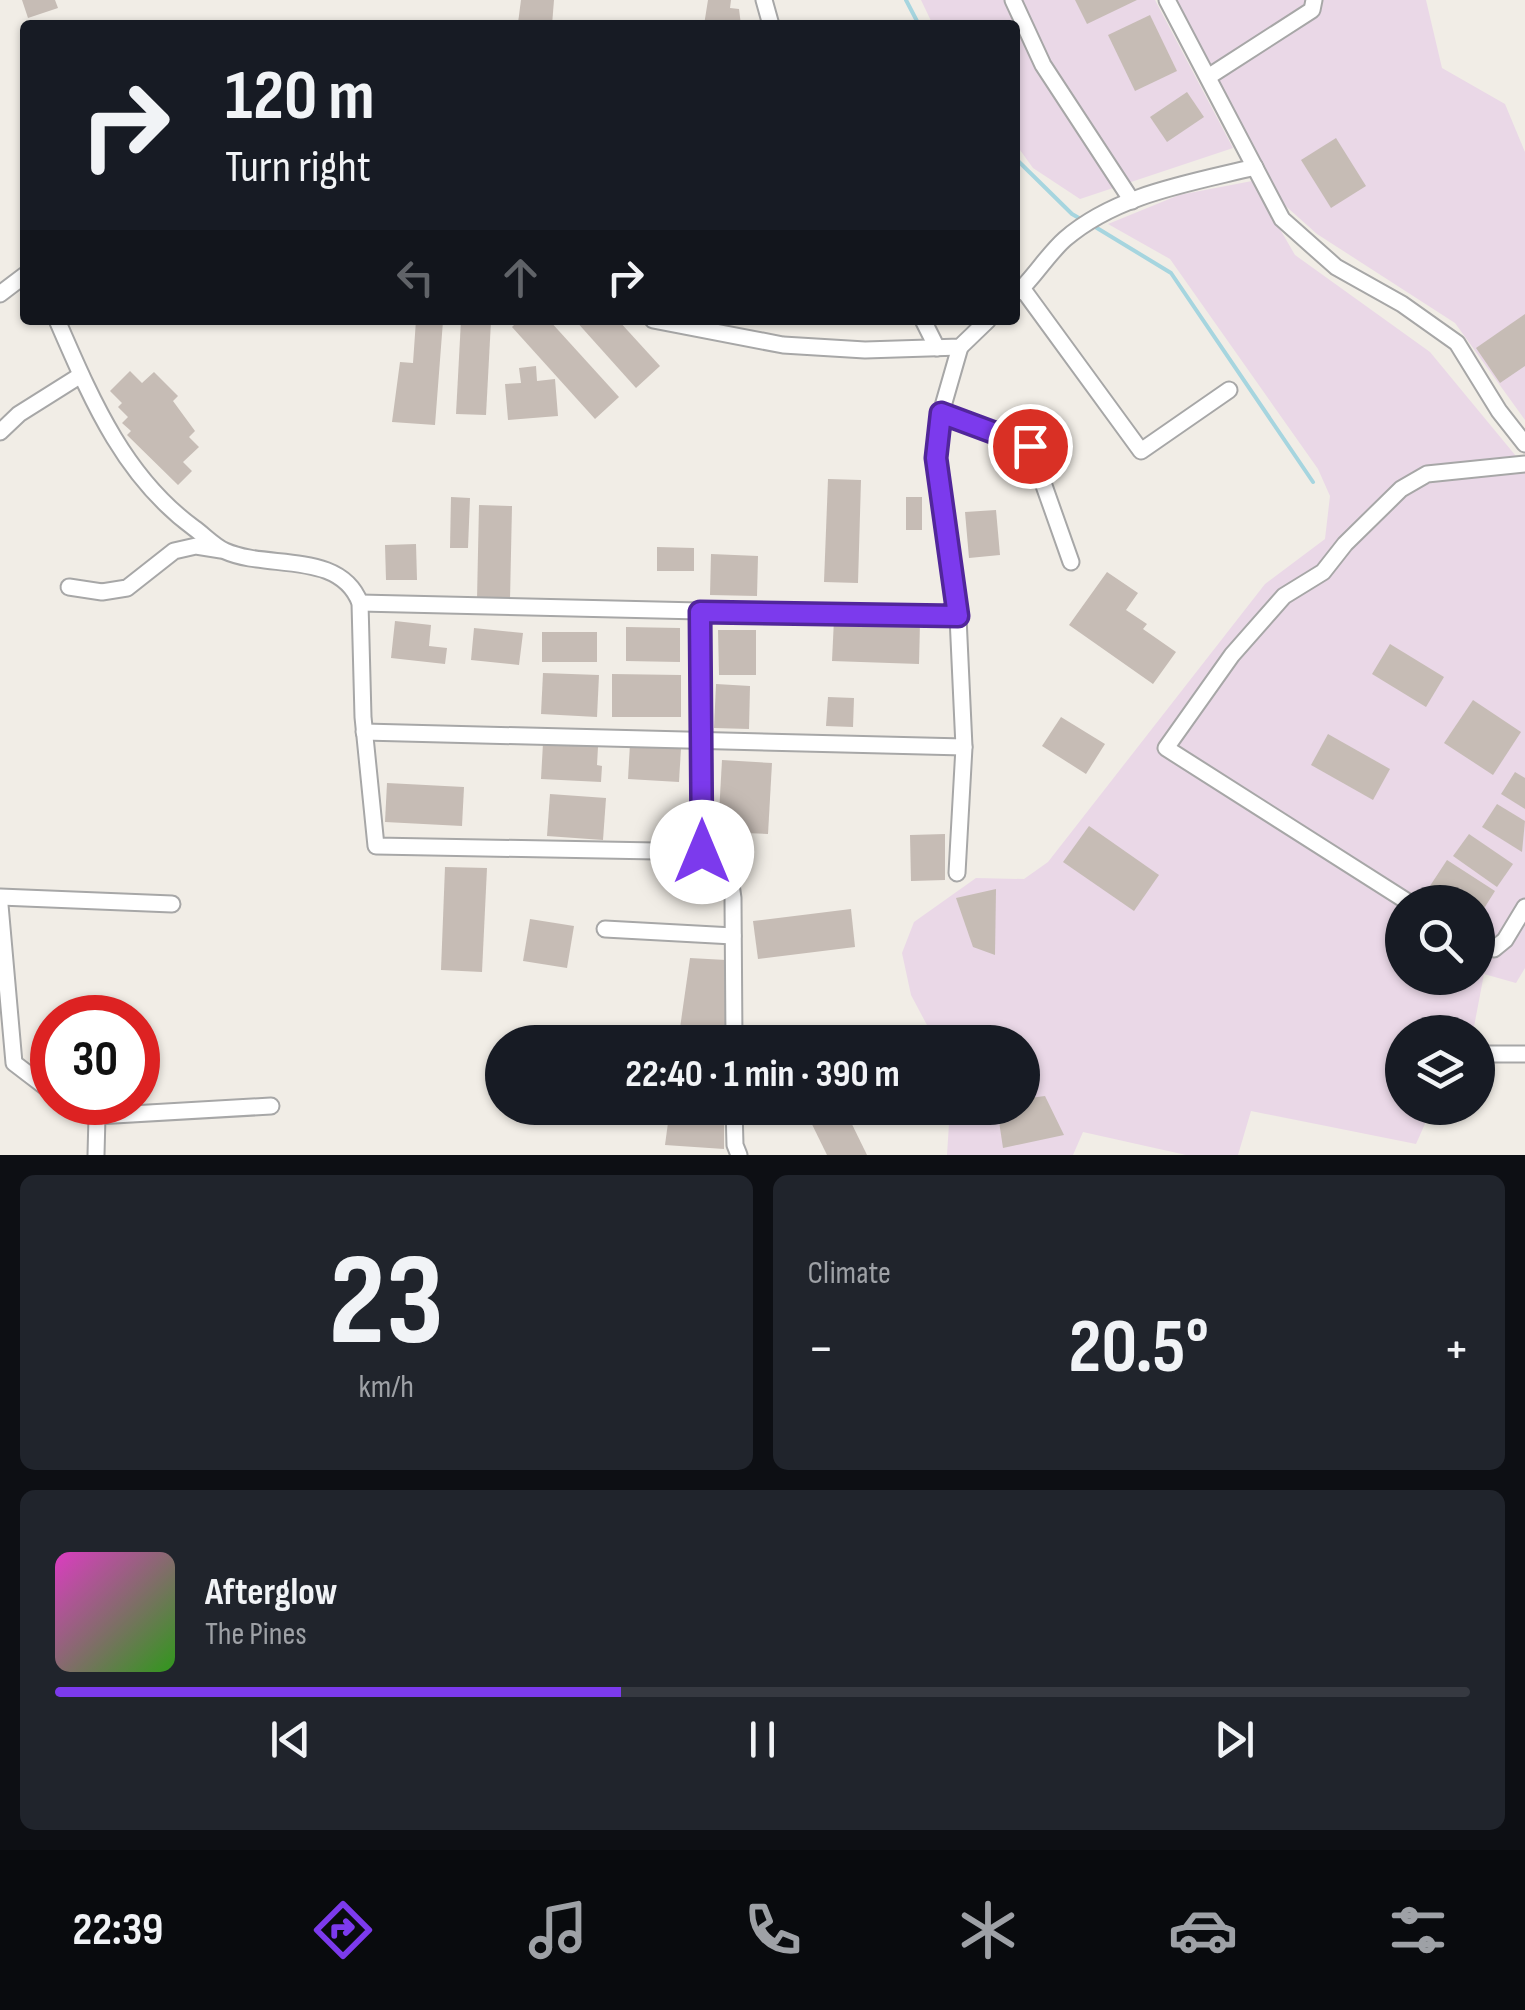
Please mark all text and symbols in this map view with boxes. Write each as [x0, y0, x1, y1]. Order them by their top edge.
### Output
text: 120 m [225, 55, 375, 139]
icon: right [60, 60, 190, 190]
text: Turn right [225, 140, 371, 195]
icon: left [388, 250, 443, 305]
icon: ahead [493, 250, 548, 305]
icon: right [598, 250, 653, 305]
pin [988, 404, 1073, 489]
icon: arrive [1003, 419, 1058, 474]
position arrow [650, 800, 754, 904]
map controls [1385, 885, 1495, 1125]
button: search [1385, 885, 1495, 995]
speed limit sign: 30 [30, 995, 160, 1125]
button: layers [1385, 1015, 1495, 1125]
text: 22:40 · 1 min · 390 m [625, 1052, 900, 1097]
text: 23 [329, 1225, 444, 1381]
text: Climate [808, 1254, 891, 1293]
text: 20.5° [1069, 1303, 1209, 1394]
text: − [808, 1316, 834, 1383]
text: + [1443, 1316, 1470, 1383]
text: km/h [359, 1368, 414, 1407]
text: Afterglow [205, 1570, 338, 1615]
text: The Pines [205, 1615, 307, 1654]
icon: previous [263, 1712, 318, 1767]
icon: pause [735, 1712, 790, 1767]
icon: next [1207, 1712, 1262, 1767]
icon: directions [308, 1895, 378, 1965]
icon: music [523, 1895, 593, 1965]
icon: phone [738, 1895, 808, 1965]
icon: climate [953, 1895, 1023, 1965]
icon: car [1168, 1895, 1238, 1965]
icon: filters [1383, 1895, 1453, 1965]
text: 22:39 [72, 1903, 163, 1958]

